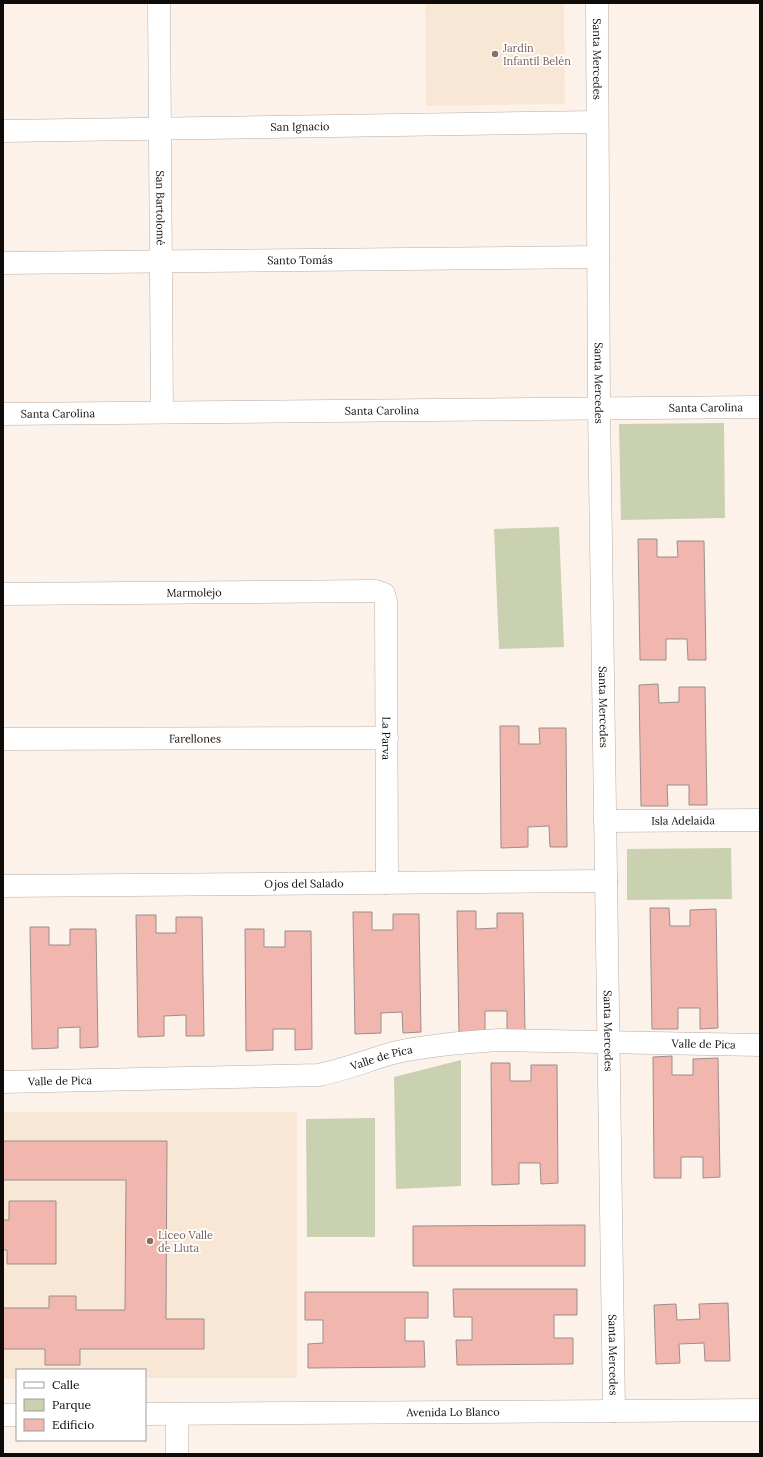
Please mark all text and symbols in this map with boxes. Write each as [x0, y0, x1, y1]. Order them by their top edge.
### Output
street label: Santa Mercedes [590, 18, 604, 100]
place label: Jardín Infantil Belén [502, 41, 571, 68]
marker: Jardín Infantil Belén [490, 49, 500, 59]
street label: San Ignacio [270, 119, 330, 134]
street label: San Bartolomé [153, 171, 168, 246]
street label: Santo Tomás [267, 253, 333, 267]
street label: Santa Mercedes [592, 342, 606, 424]
street label: Santa Carolina [669, 400, 744, 415]
street label: Santa Carolina [345, 403, 420, 418]
street label: Santa Carolina [21, 406, 96, 421]
street label: Marmolejo [166, 585, 222, 600]
street label: Santa Mercedes [596, 666, 611, 748]
street label: La Parva [379, 716, 394, 760]
street label: Farellones [169, 731, 221, 746]
street label: Isla Adelaida [651, 813, 715, 828]
street label: Ojos del Salado [264, 876, 344, 891]
street label: Santa Mercedes [601, 990, 616, 1072]
street label: Valle de Pica [670, 1036, 736, 1052]
street label: Valle de Pica [348, 1042, 414, 1073]
street label: Valle de Pica [27, 1073, 93, 1088]
place label: Liceo Valle de Lluta [158, 1228, 213, 1255]
marker: Liceo Valle de Lluta [145, 1236, 155, 1246]
street label: Santa Mercedes [606, 1314, 621, 1396]
legend [16, 1369, 146, 1441]
text: Calle [52, 1377, 80, 1392]
text: Parque [52, 1397, 92, 1412]
street label: Avenida Lo Blanco [405, 1405, 500, 1419]
text: Edificio [52, 1417, 94, 1432]

